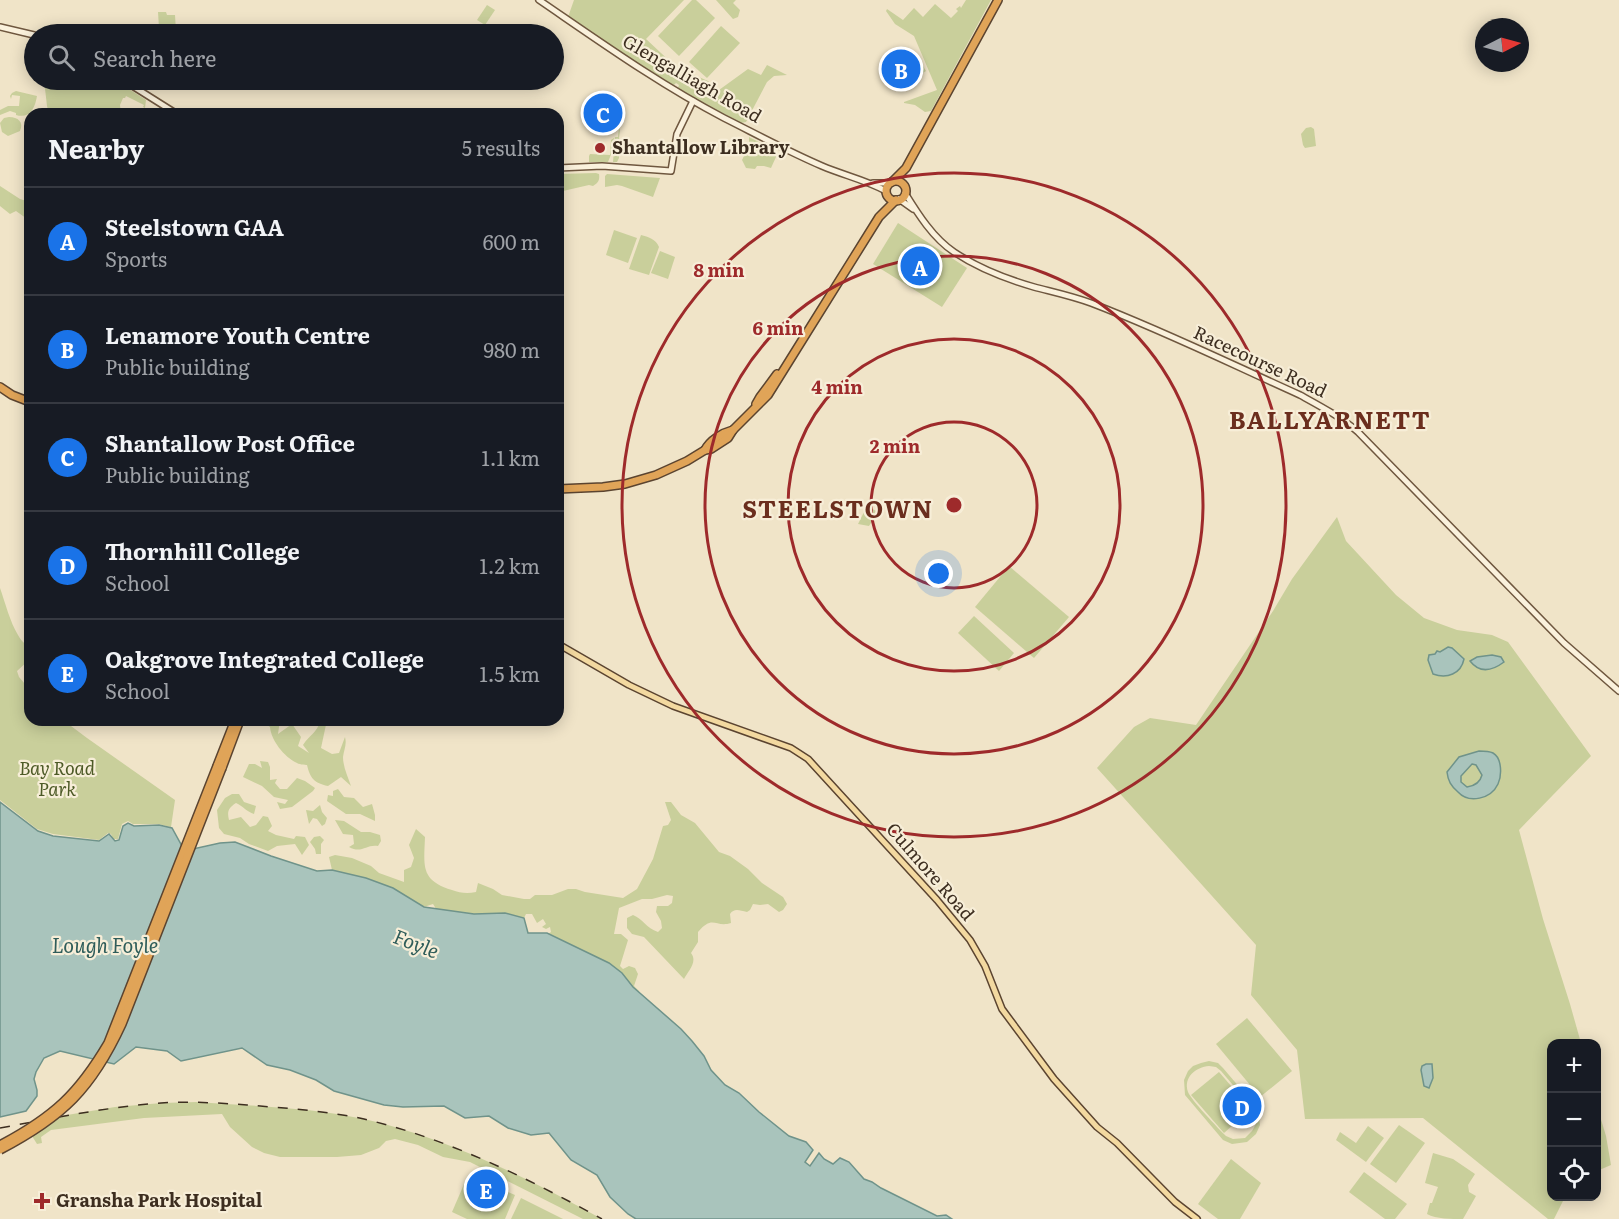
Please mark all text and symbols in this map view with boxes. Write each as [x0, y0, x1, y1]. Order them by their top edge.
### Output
north arrow [1475, 18, 1529, 72]
search box [24, 24, 564, 90]
street label: Glengalliagh Road [618, 27, 767, 129]
icon: search [45, 41, 78, 74]
text: Search here [93, 41, 216, 74]
pin: B [882, 46, 920, 92]
pin: C [584, 90, 622, 136]
text: Nearby [48, 128, 144, 167]
text: 5 results [462, 132, 540, 162]
place label: Shantallow Library [612, 133, 790, 160]
marker: Shantallow Library [593, 141, 607, 155]
text: Steelstown GAA [105, 210, 284, 243]
text: A [60, 226, 75, 256]
text: 600 m [483, 226, 540, 256]
text: Sports [105, 243, 167, 273]
pin: A [900, 244, 940, 288]
text: 8 min [693, 256, 745, 283]
text: 6 min [752, 314, 804, 341]
text: Lenamore Youth Centre [105, 318, 370, 351]
street label: Racecourse Road [1189, 318, 1332, 403]
text: B [61, 334, 74, 364]
text: 980 m [484, 334, 540, 364]
text: Public building [105, 351, 250, 381]
text: 4 min [811, 373, 863, 400]
district label: BALLYARNETT [1229, 401, 1431, 436]
text: Shantallow Post Office [105, 426, 355, 459]
text: 2 min [870, 432, 921, 459]
text: C [60, 442, 75, 472]
text: 1.1 km [482, 442, 540, 472]
text: Public building [105, 459, 250, 489]
district label: STEELSTOWN [742, 490, 934, 525]
centre of rings [944, 495, 964, 515]
text: Thornhill College [105, 534, 300, 567]
text: D [60, 550, 75, 580]
text: 1.2 km [480, 550, 540, 580]
your location [924, 559, 953, 588]
text: School [105, 567, 170, 597]
text: Oakgrove Integrated College [105, 642, 424, 675]
text: E [61, 658, 74, 688]
text: 1.5 km [480, 658, 540, 688]
text: School [105, 675, 170, 705]
park label: Bay Road Park [19, 754, 96, 802]
street label: Culmore Road [881, 816, 981, 926]
water label: Foyle [390, 920, 444, 964]
water label: Lough Foyle [52, 929, 158, 959]
map controls [1547, 1039, 1601, 1201]
button: + [1547, 1039, 1601, 1093]
pin: D [1222, 1084, 1262, 1128]
button: − [1547, 1093, 1601, 1147]
button: locate [1547, 1147, 1601, 1201]
pin: E [466, 1166, 506, 1212]
place label: Gransha Park Hospital [56, 1186, 263, 1213]
marker: Gransha Park Hospital [33, 1192, 51, 1210]

